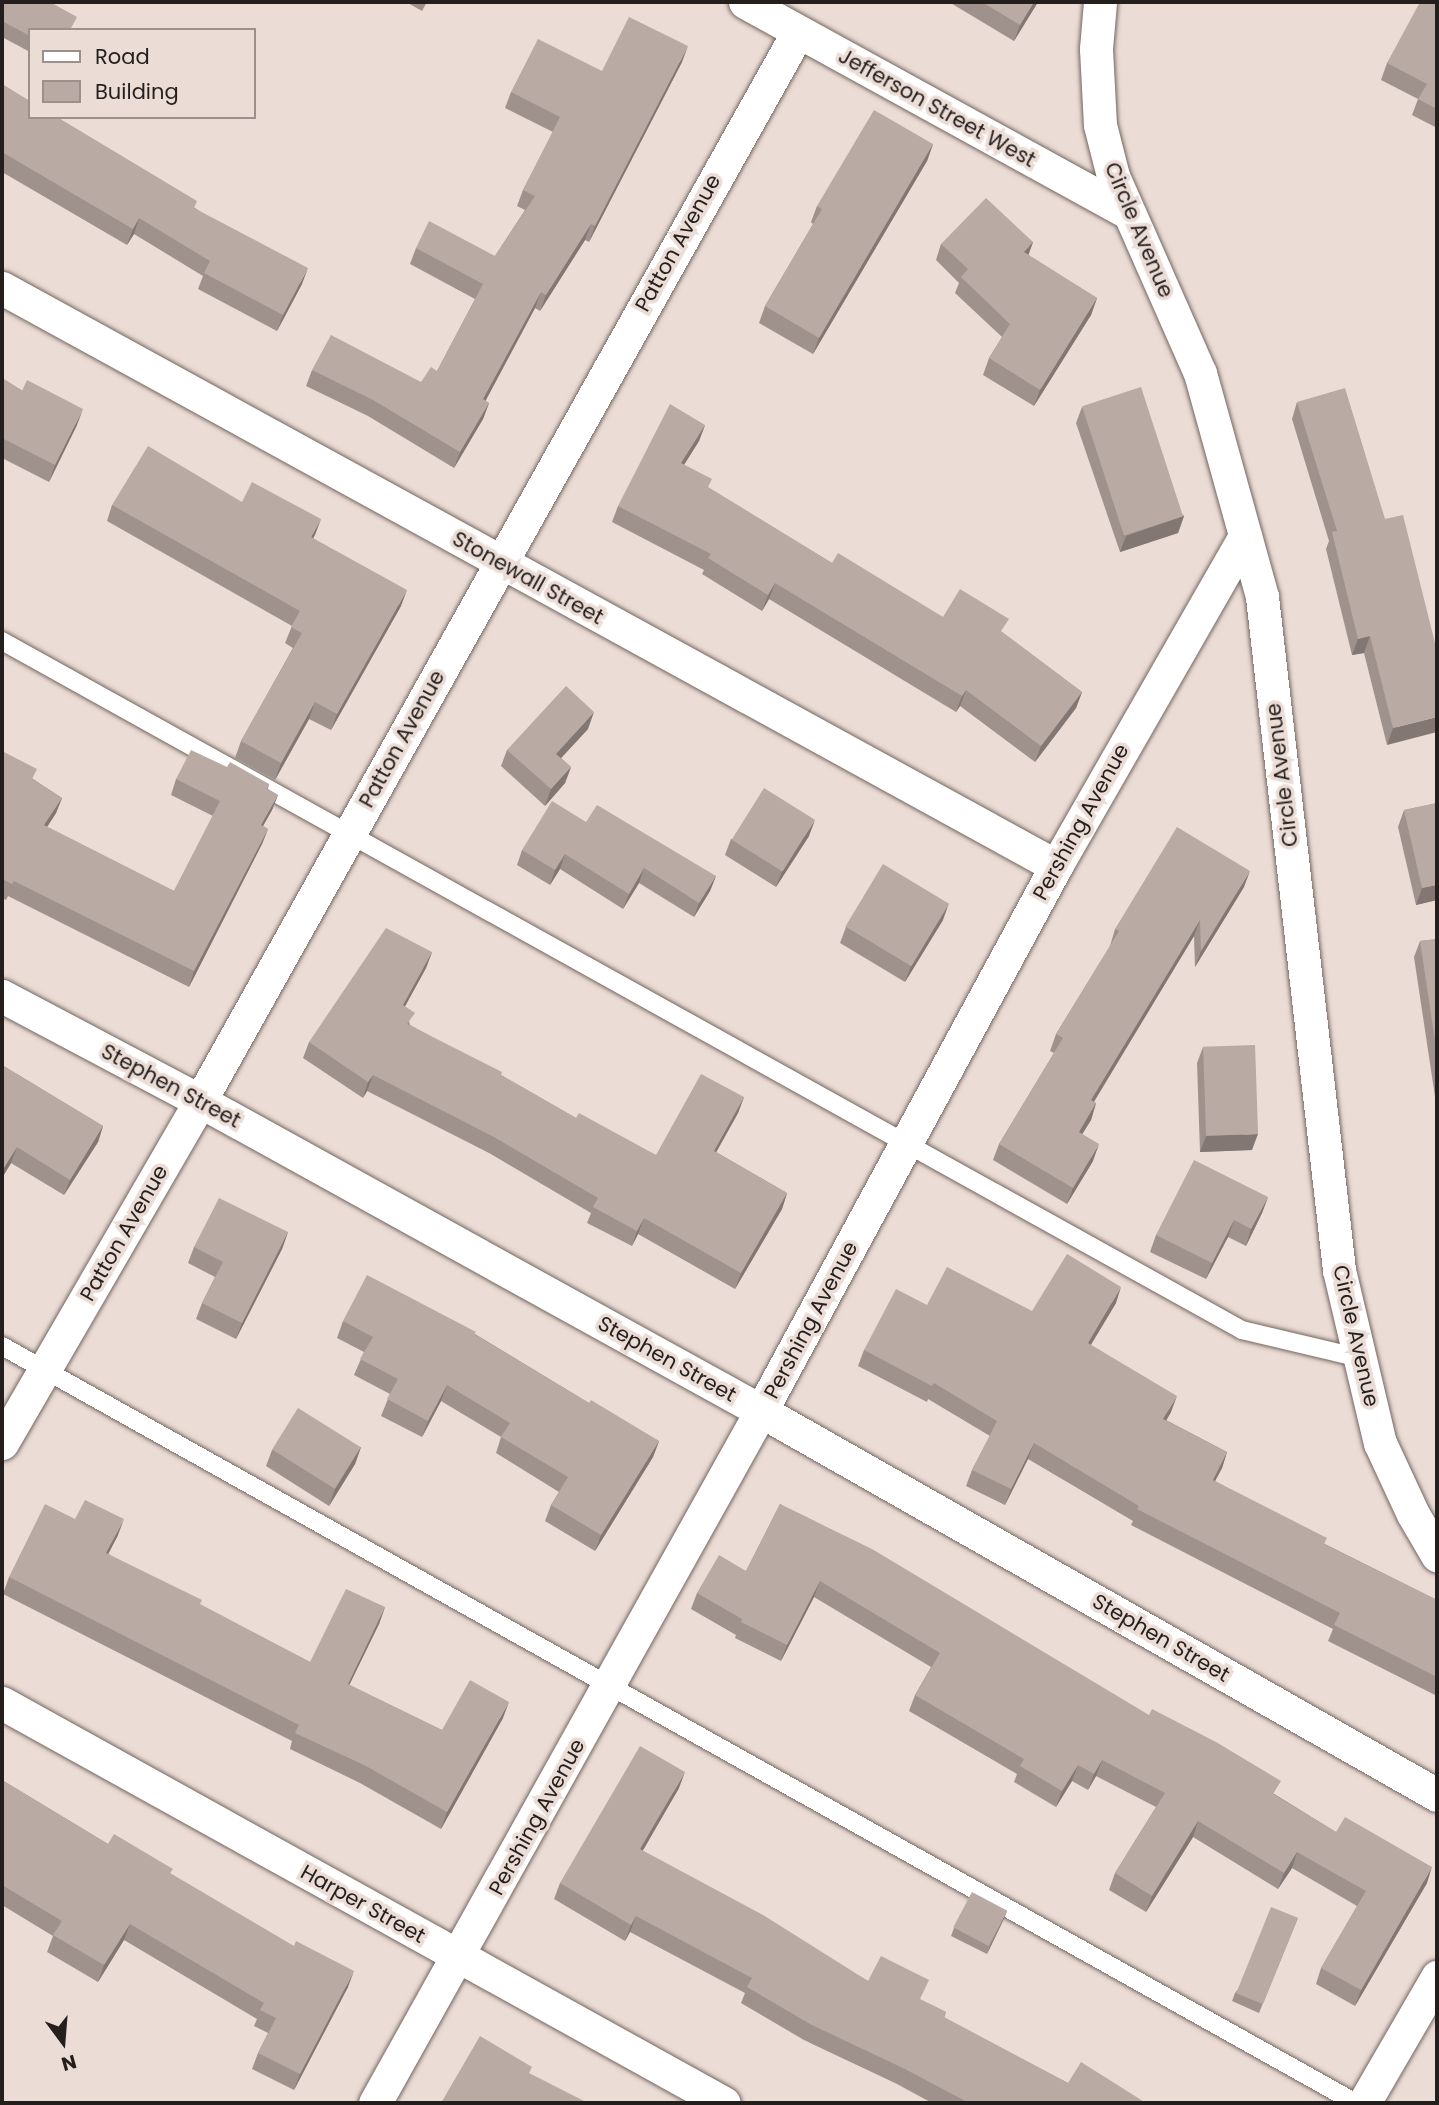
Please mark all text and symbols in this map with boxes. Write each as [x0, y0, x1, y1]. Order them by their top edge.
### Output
legend [28, 28, 256, 119]
text: Road [95, 42, 150, 71]
street label: Jefferson Street West [834, 43, 1040, 173]
text: Building [95, 77, 179, 106]
street label: Circle Avenue [1099, 159, 1179, 301]
street label: Patton Avenue [630, 170, 726, 316]
street label: Stonewall Street [448, 526, 608, 630]
street label: Patton Avenue [354, 666, 450, 812]
street label: Circle Avenue [1261, 702, 1303, 848]
street label: Pershing Avenue [1028, 740, 1134, 904]
street label: Stephen Street [97, 1039, 245, 1133]
street label: Patton Avenue [75, 1160, 173, 1306]
street label: Pershing Avenue [759, 1237, 863, 1403]
street label: Circle Avenue [1327, 1263, 1385, 1409]
street label: Stephen Street [593, 1311, 741, 1407]
street label: Stephen Street [1088, 1589, 1234, 1687]
street label: Pershing Avenue [484, 1735, 590, 1899]
street label: Harper Street [296, 1859, 430, 1949]
north arrow [28, 2007, 98, 2077]
text: N [58, 2048, 80, 2078]

